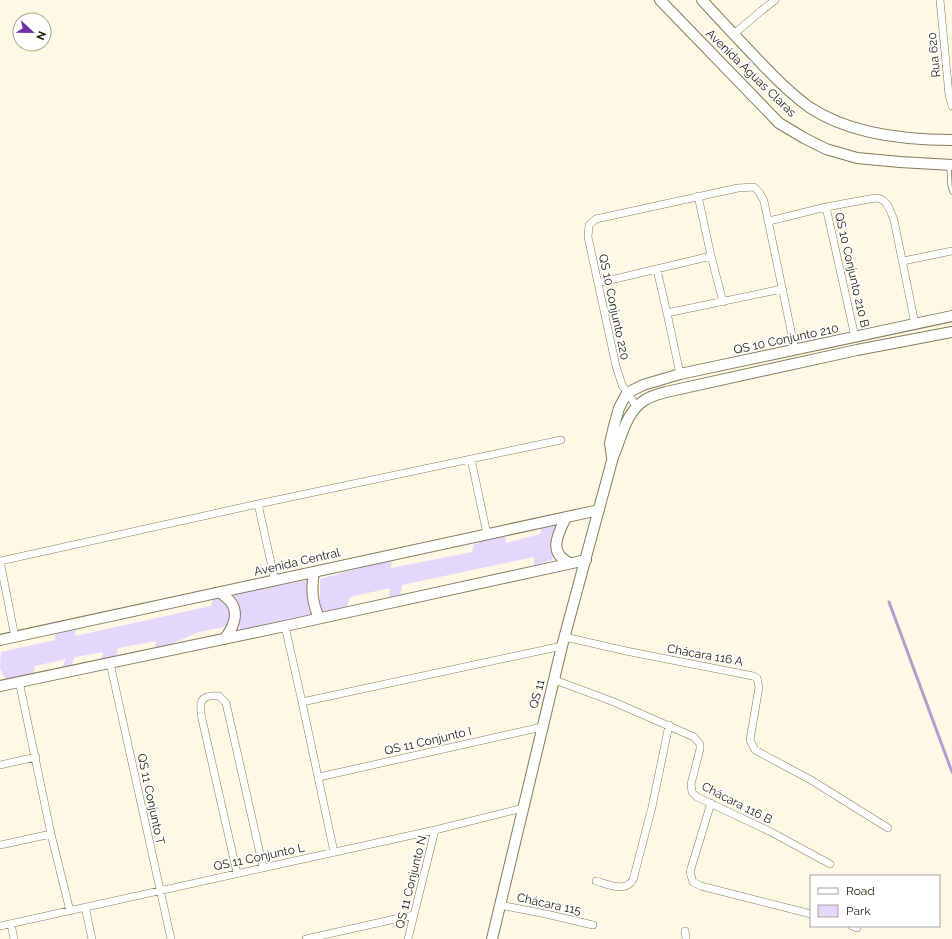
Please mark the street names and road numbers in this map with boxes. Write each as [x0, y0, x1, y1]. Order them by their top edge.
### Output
street label: Avenida Águas Claras [703, 26, 799, 120]
street label: Rua 620 [925, 32, 943, 78]
street label: QS 10 Conjunto 210 B [832, 211, 872, 329]
street label: QS 10 Conjunto 220 [596, 253, 632, 361]
street label: QS 10 Conjunto 210 [732, 321, 840, 357]
street label: Avenida Central [253, 545, 342, 579]
street label: Chácara 116 A [666, 641, 744, 669]
street label: QS 11 [526, 678, 548, 710]
street label: QS 11 Conjunto I [383, 724, 473, 758]
street label: QS 11 Conjunto T [134, 752, 168, 847]
street label: Chácara 116 B [699, 779, 775, 827]
street label: QS 11 Conjunto N [393, 834, 429, 930]
street label: QS 11 Conjunto L [212, 840, 306, 874]
street label: Chácara 115 [516, 890, 583, 918]

